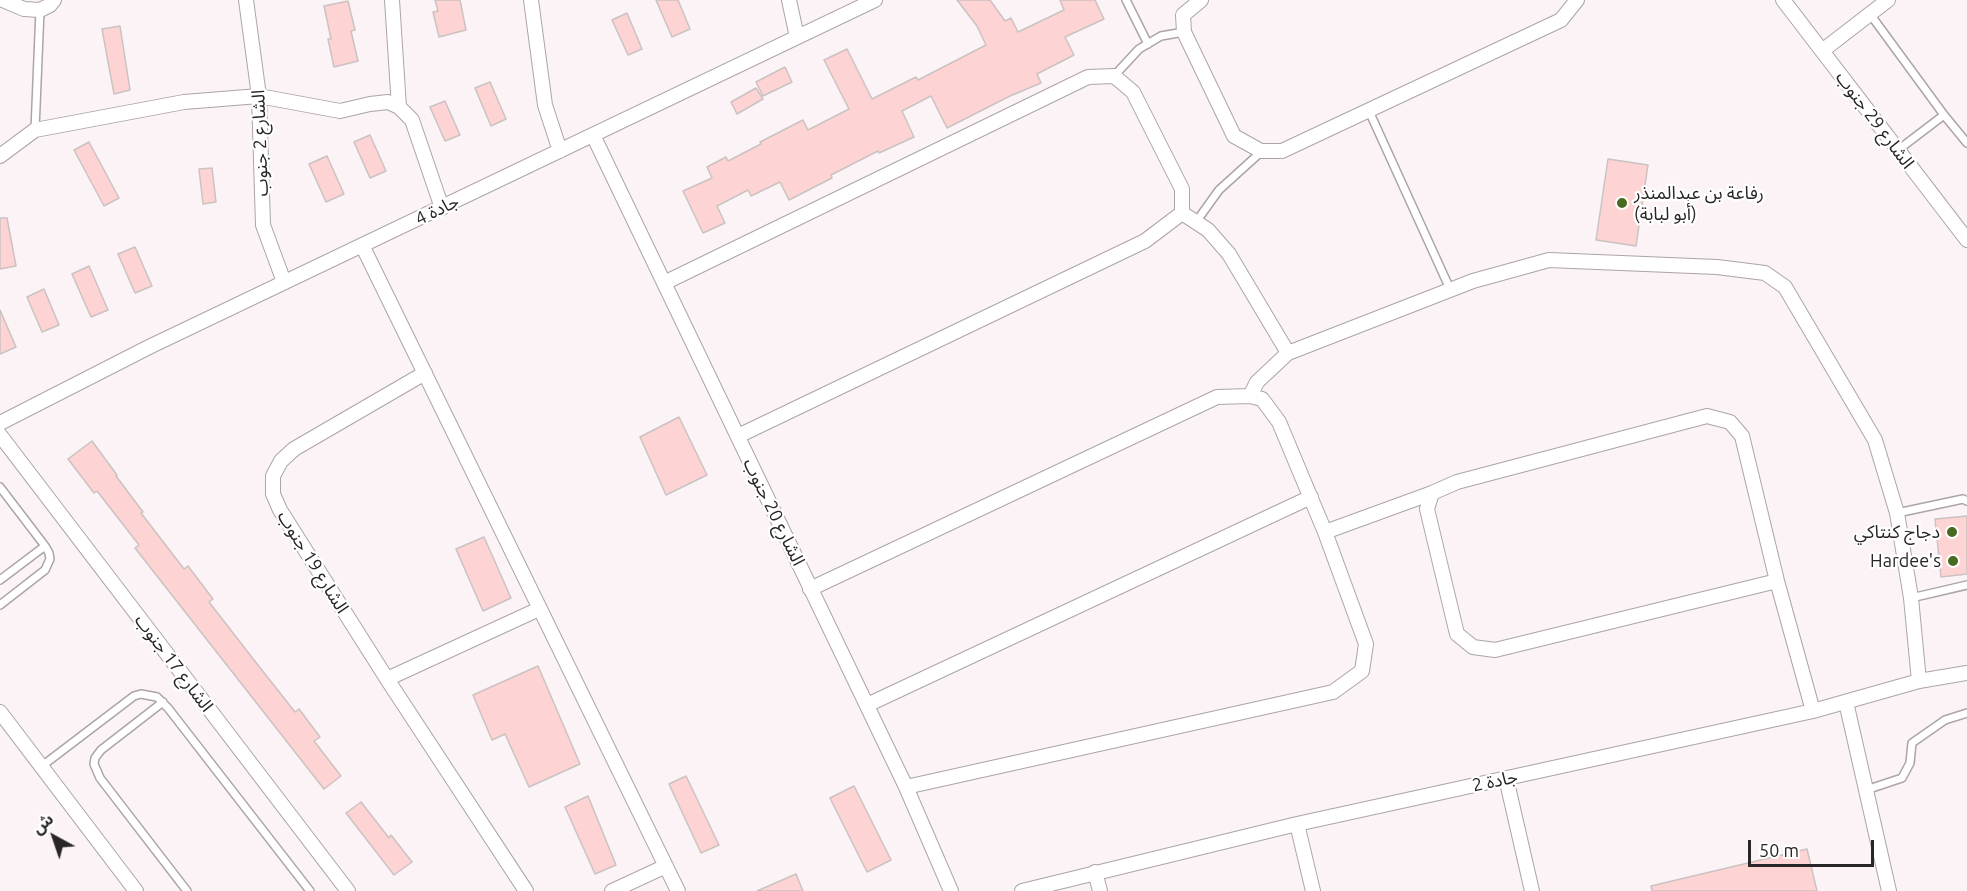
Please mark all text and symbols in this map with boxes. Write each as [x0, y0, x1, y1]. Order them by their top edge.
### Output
street label: الشارع 29 جنوب [1831, 67, 1919, 173]
street label: الشارع 2 جنوب [247, 89, 273, 197]
place label: رفاعة بن عبدالمنذر (أبو لبابة) [1634, 182, 1764, 224]
street label: جادة 4 [412, 190, 462, 230]
marker: رفاعة بن عبدالمنذر (أبو لبابة) [1615, 196, 1629, 210]
street label: الشارع 20 جنوب [739, 455, 809, 569]
street label: الشارع 19 جنوب [273, 507, 353, 617]
place label: دجاج كنتاكي [1854, 521, 1940, 543]
marker: دجاج كنتاكي [1945, 525, 1959, 539]
place label: Hardee's [1870, 550, 1941, 572]
marker: Hardee's [1946, 554, 1960, 568]
street label: الشارع 17 جنوب [130, 610, 218, 716]
street label: جادة 2 [1470, 766, 1520, 796]
north arrow [24, 807, 84, 867]
text: ش [28, 809, 57, 837]
scale bar [1751, 828, 1877, 866]
text: 50 m [1759, 840, 1799, 860]

